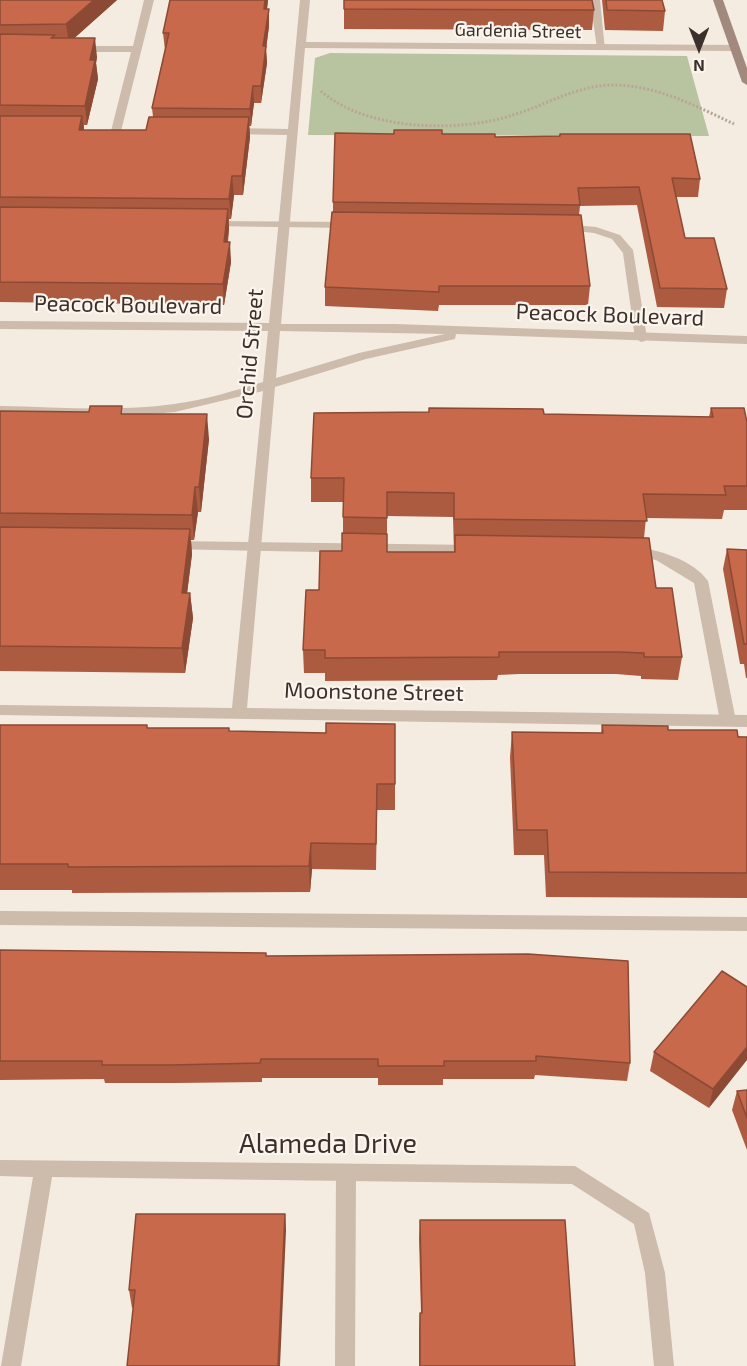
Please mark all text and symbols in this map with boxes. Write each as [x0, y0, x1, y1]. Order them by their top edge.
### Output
north arrow [669, 18, 729, 78]
street label: Gardenia Street [454, 19, 582, 43]
text: N [693, 57, 705, 76]
street label: Orchid Street [231, 288, 269, 420]
street label: Peacock Boulevard [34, 290, 222, 320]
street label: Peacock Boulevard [515, 299, 705, 331]
street label: Moonstone Street [284, 677, 464, 707]
street label: Alameda Drive [239, 1128, 417, 1160]

